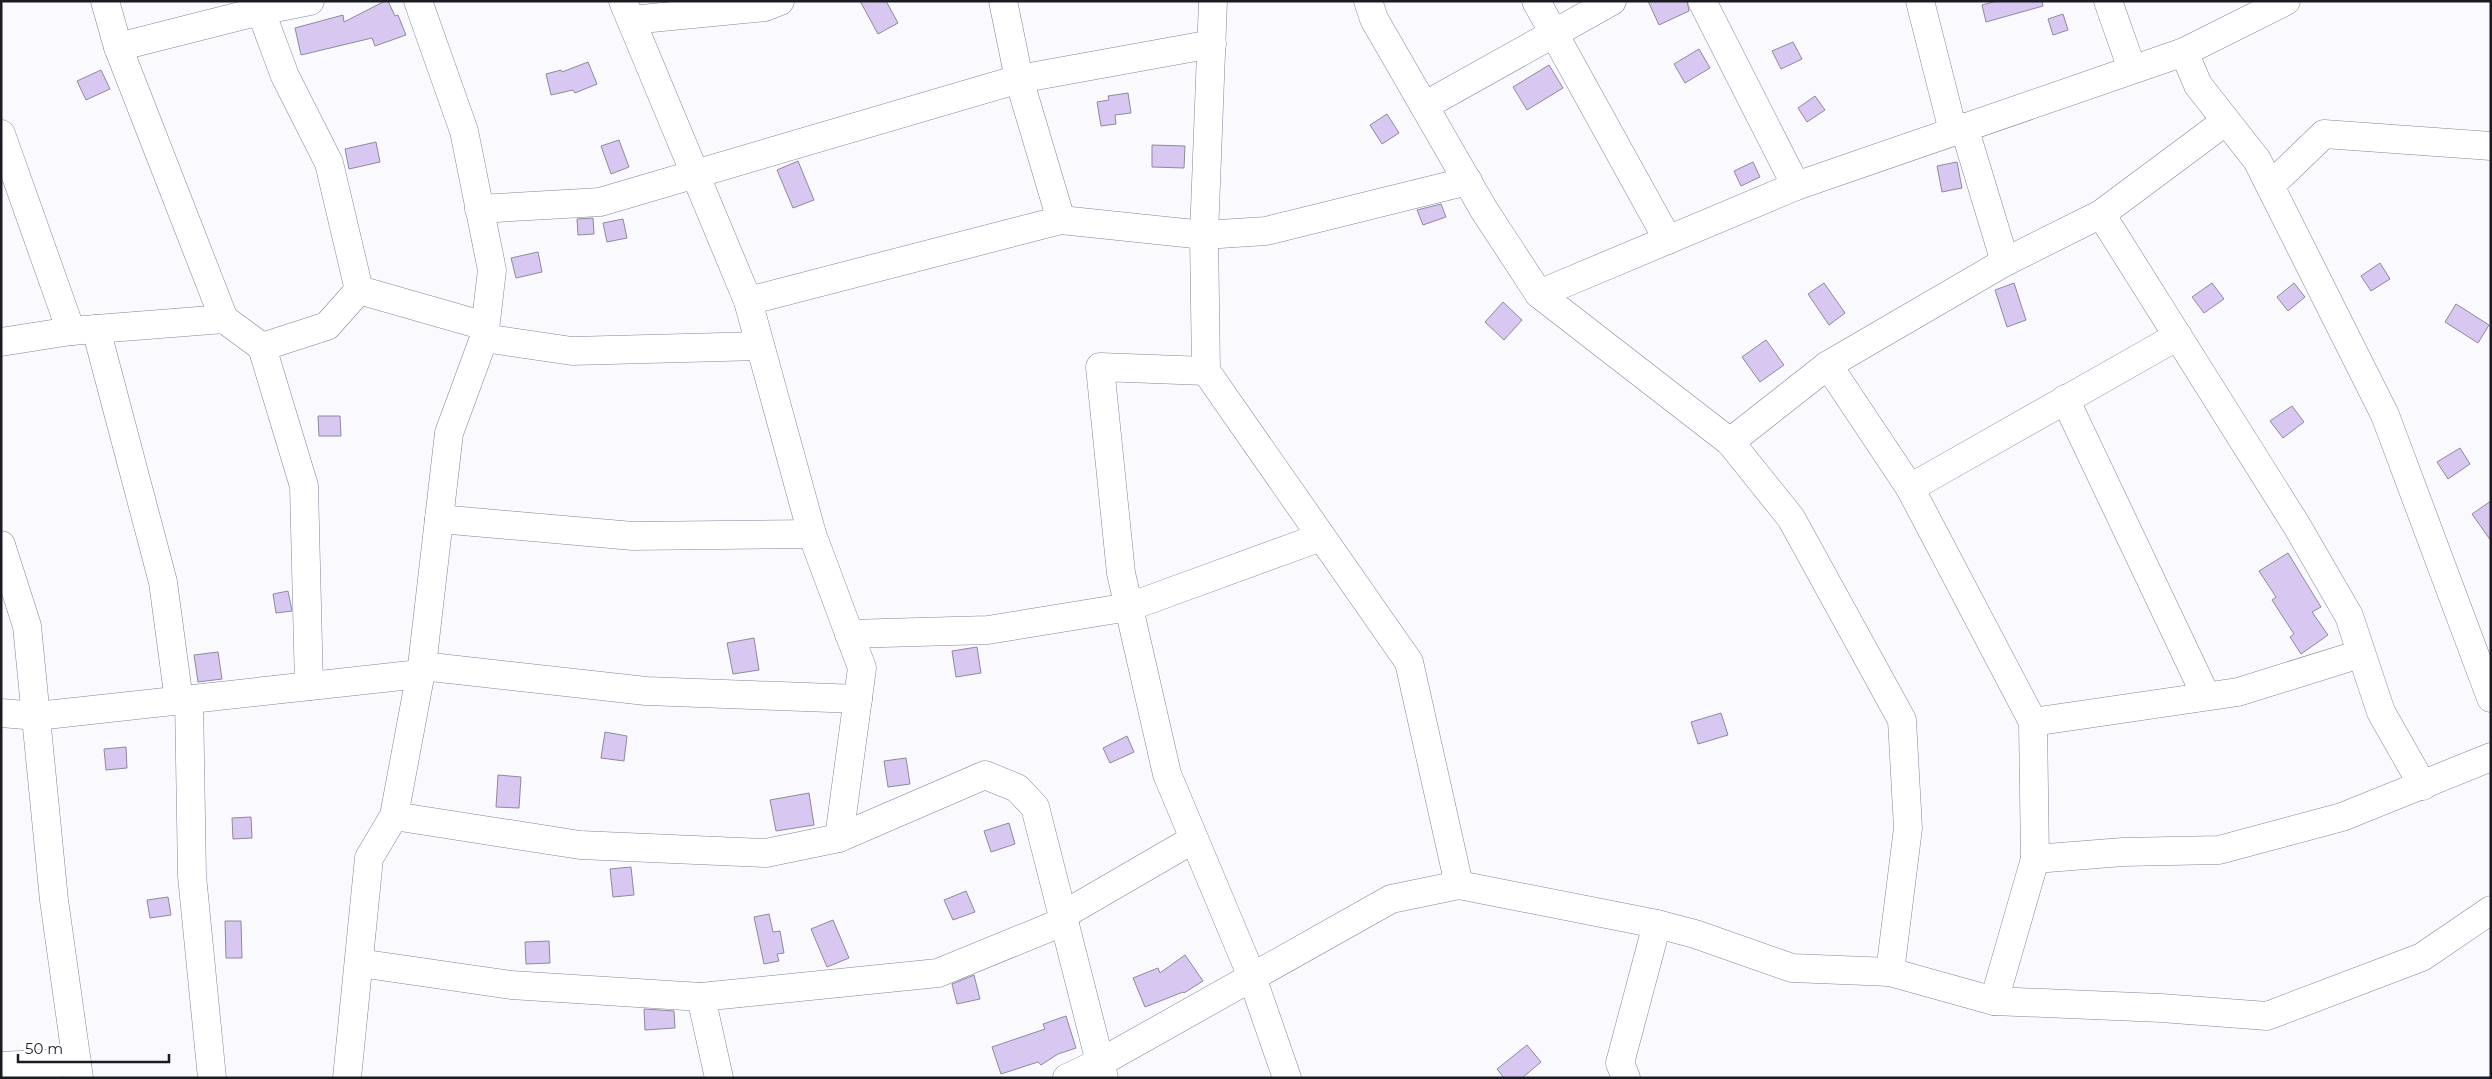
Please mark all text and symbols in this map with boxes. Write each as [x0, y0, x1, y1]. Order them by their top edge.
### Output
scale bar [18, 1032, 169, 1064]
text: 50 m [25, 1039, 63, 1058]

